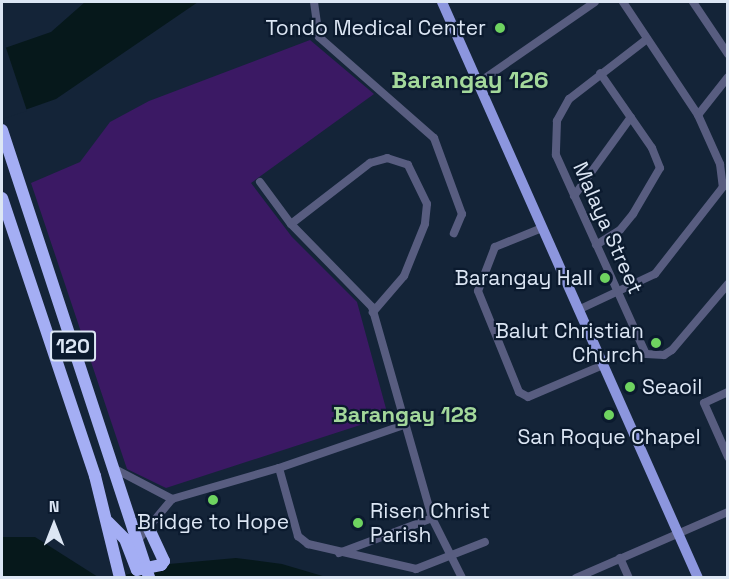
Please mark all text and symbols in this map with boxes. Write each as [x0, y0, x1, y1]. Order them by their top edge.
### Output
place label: Tondo Medical Center [265, 15, 486, 41]
marker: Tondo Medical Center [491, 19, 509, 37]
district label: Barangay 126 [391, 66, 549, 94]
street label: Malaya Street [568, 158, 648, 298]
place label: Barangay Hall [455, 265, 593, 291]
marker: Barangay Hall [598, 271, 612, 285]
place label: Balut Christian Church [495, 318, 644, 368]
road number: 120 [49, 329, 97, 363]
marker: Balut Christian Church [649, 336, 663, 350]
place label: Seaoil [642, 374, 702, 400]
marker: Seaoil [623, 380, 637, 394]
district label: Barangay 128 [333, 402, 477, 428]
marker: San Roque Chapel [602, 408, 616, 422]
place label: San Roque Chapel [517, 424, 701, 450]
marker: Bridge to Hope [206, 493, 220, 507]
north arrow [24, 495, 84, 555]
text: N [49, 496, 59, 517]
place label: Risen Christ Parish [370, 498, 490, 548]
place label: Bridge to Hope [137, 509, 289, 535]
marker: Risen Christ Parish [351, 516, 365, 530]

